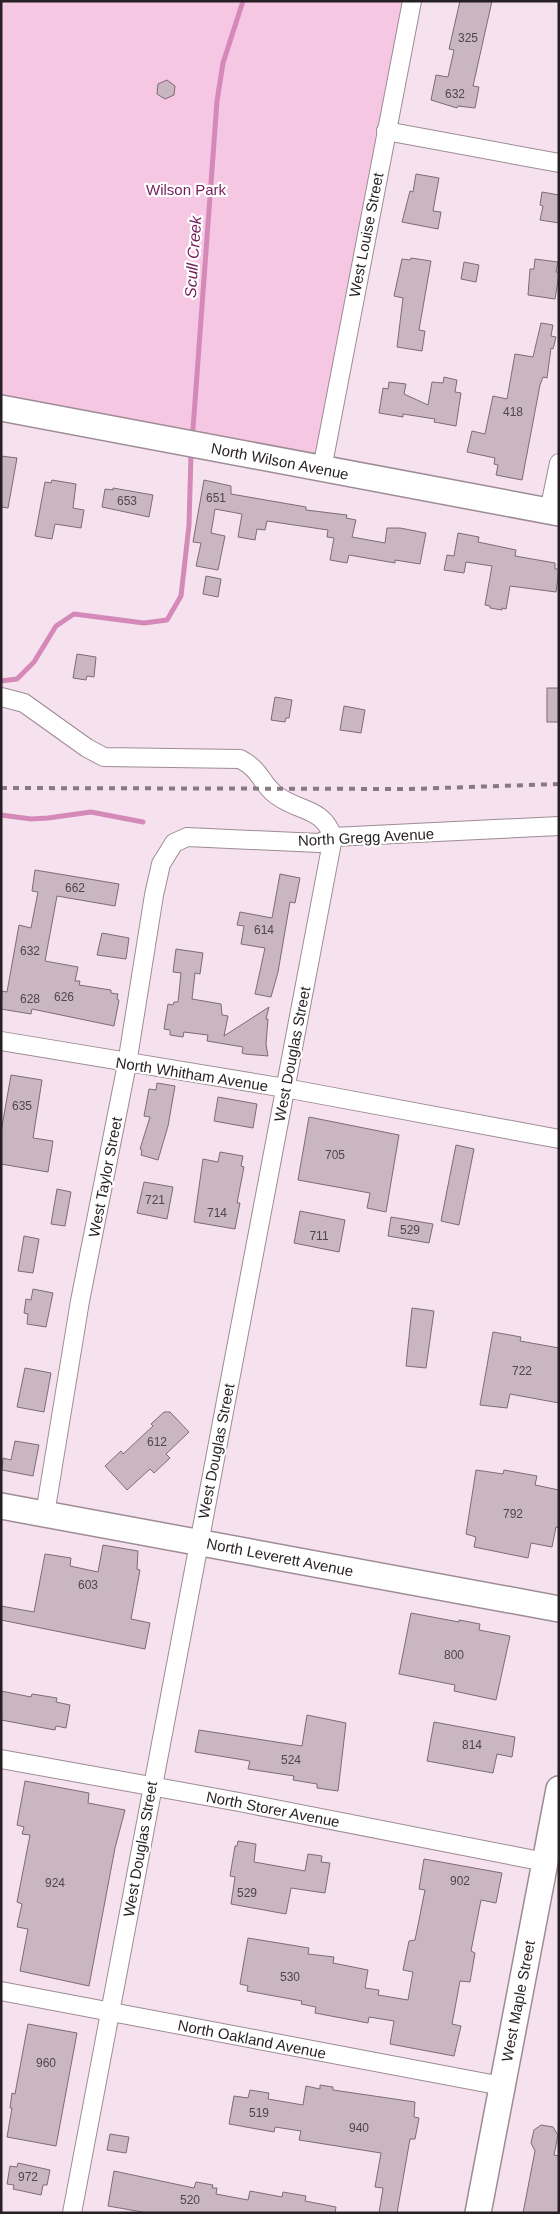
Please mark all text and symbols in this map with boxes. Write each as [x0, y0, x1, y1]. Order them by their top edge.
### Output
house number: 325 [458, 31, 478, 45]
house number: 632 [445, 87, 465, 101]
street label: West Louise Street [346, 170, 387, 299]
park label: Wilson Park [146, 181, 227, 198]
water label: Scull Creek [182, 215, 204, 298]
house number: 418 [503, 405, 523, 419]
street label: North Wilson Avenue [210, 439, 350, 483]
house number: 651 [206, 491, 226, 505]
house number: 653 [117, 494, 137, 508]
street label: North Gregg Avenue [297, 825, 435, 849]
house number: 662 [65, 881, 85, 895]
house number: 614 [254, 923, 274, 937]
house number: 632 [20, 944, 40, 958]
street label: West Douglas Street [271, 984, 314, 1123]
house number: 626 [54, 990, 74, 1004]
house number: 628 [20, 992, 40, 1006]
street label: North Whitham Avenue [115, 1054, 269, 1094]
house number: 635 [12, 1099, 32, 1113]
street label: West Taylor Street [85, 1115, 125, 1239]
house number: 705 [325, 1148, 345, 1162]
house number: 721 [145, 1193, 165, 1207]
house number: 714 [207, 1206, 227, 1220]
house number: 529 [400, 1223, 420, 1237]
house number: 711 [309, 1229, 329, 1243]
house number: 722 [512, 1364, 532, 1378]
street label: West Douglas Street [195, 1381, 238, 1520]
house number: 612 [147, 1435, 167, 1449]
house number: 792 [503, 1507, 523, 1521]
street label: North Leverett Avenue [205, 1534, 355, 1580]
house number: 603 [78, 1578, 98, 1592]
house number: 800 [444, 1648, 464, 1662]
house number: 814 [462, 1738, 482, 1752]
house number: 524 [281, 1753, 301, 1767]
street label: West Douglas Street [120, 1779, 160, 1918]
street label: North Storer Avenue [205, 1788, 341, 1830]
house number: 902 [450, 1874, 470, 1888]
house number: 924 [45, 1876, 65, 1890]
house number: 529 [237, 1886, 257, 1900]
street label: West Maple Street [498, 1938, 538, 2063]
house number: 530 [280, 1970, 300, 1984]
street label: North Oakland Avenue [176, 2016, 328, 2062]
house number: 960 [36, 2056, 56, 2070]
house number: 519 [249, 2106, 269, 2120]
house number: 940 [349, 2121, 369, 2135]
house number: 972 [18, 2170, 38, 2184]
house number: 520 [180, 2193, 200, 2207]

